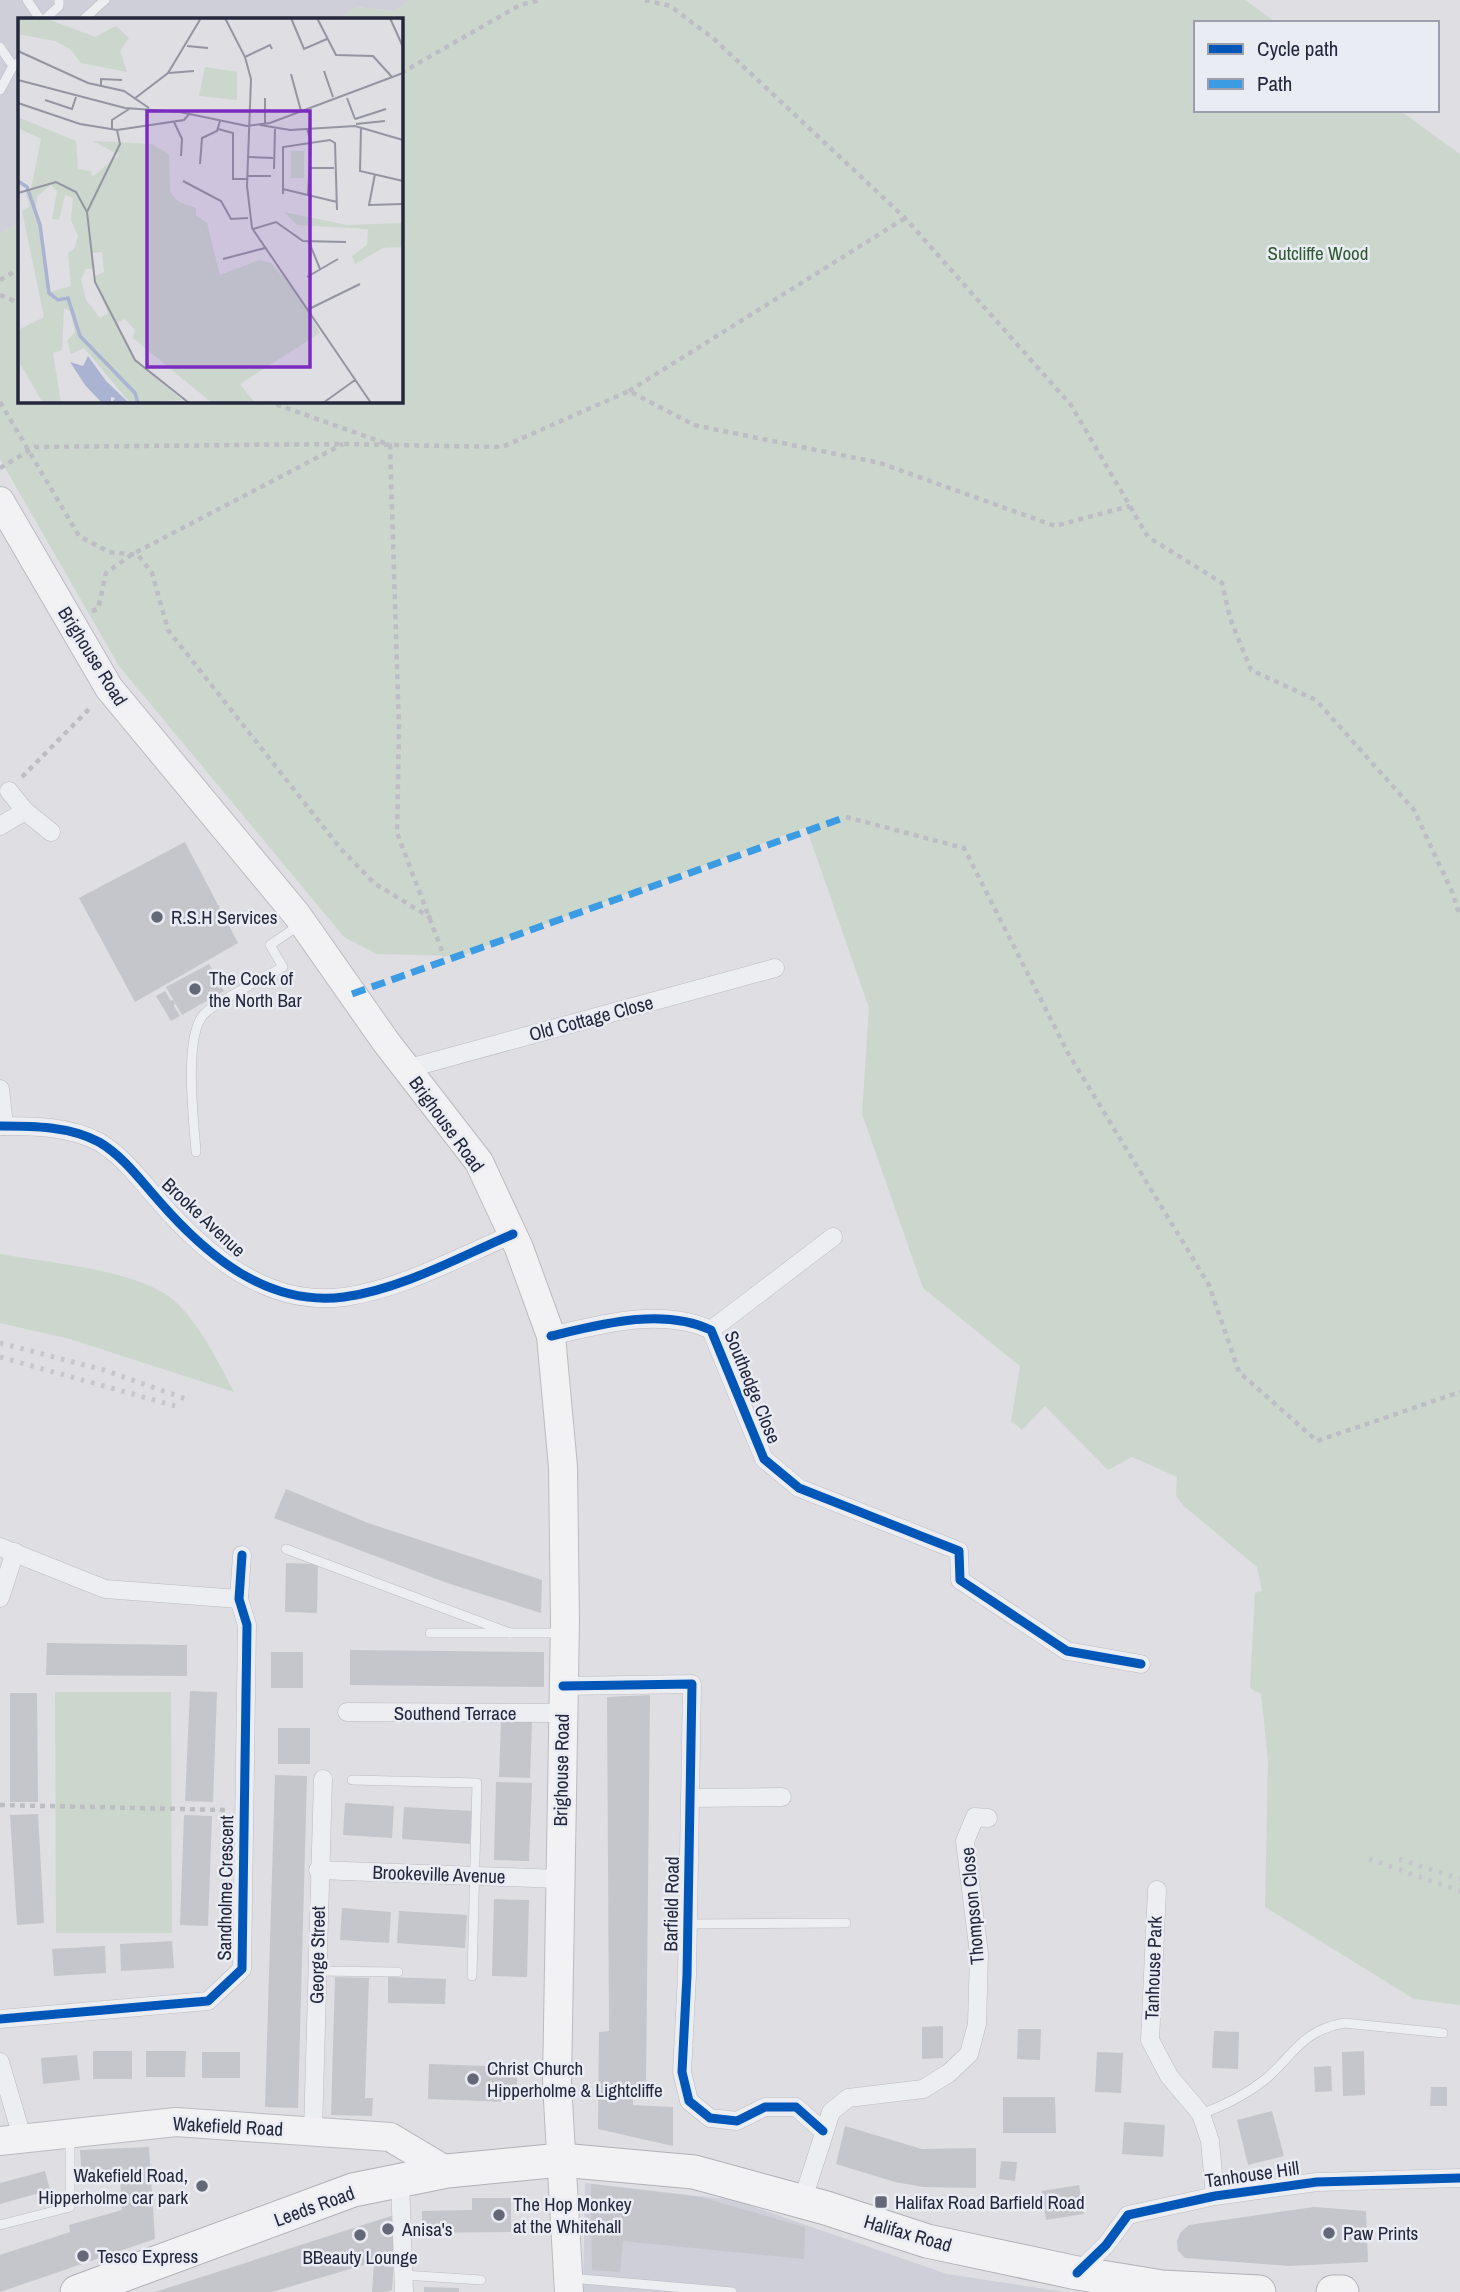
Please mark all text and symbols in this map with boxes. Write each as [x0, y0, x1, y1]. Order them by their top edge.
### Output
inset map [18, 18, 402, 402]
legend [1194, 21, 1439, 112]
text: Cycle path [1257, 34, 1338, 63]
text: Path [1257, 69, 1292, 98]
park label: Sutcliffe Wood [1268, 240, 1368, 266]
street label: Brighouse Road [52, 601, 134, 711]
place label: R.S.H Services [171, 904, 278, 930]
marker: R.S.H Services [149, 909, 165, 925]
place label: The Cock of the North Bar [209, 965, 302, 1013]
marker: The Cock of the North Bar [187, 981, 203, 997]
street label: Old Cottage Close [526, 989, 656, 1047]
street label: Brighouse Road [403, 1071, 491, 1177]
street label: Brooke Avenue [157, 1172, 251, 1262]
street label: Southedge Close [719, 1327, 787, 1447]
street label: Southend Terrace [394, 1700, 516, 1726]
street label: Brighouse Road [547, 1713, 575, 1827]
street label: Sandholme Crescent [211, 1814, 239, 1961]
street label: Thompson Close [954, 1846, 990, 1966]
street label: Barfield Road [657, 1856, 685, 1952]
street label: Brookeville Avenue [372, 1859, 506, 1889]
street label: George Street [303, 1905, 331, 2004]
street label: Tanhouse Park [1138, 1915, 1168, 2021]
place label: Christ Church Hipperholme & Lightcliffe [487, 2055, 663, 2103]
marker: Christ Church Hipperholme & Lightcliffe [465, 2071, 481, 2087]
street label: Wakefield Road [172, 2110, 284, 2142]
street label: Tanhouse Hill [1203, 2155, 1301, 2193]
place label: Wakefield Road, Hipperholme car park [38, 2162, 188, 2210]
marker: Wakefield Road, Hipperholme car park [194, 2178, 210, 2194]
street label: Leeds Road [270, 2179, 358, 2233]
place label: Halifax Road Barfield Road [895, 2189, 1085, 2215]
place label: The Hop Monkey at the Whitehall [513, 2191, 632, 2239]
marker: Halifax Road Barfield Road [873, 2194, 889, 2210]
marker: The Hop Monkey at the Whitehall [491, 2207, 507, 2223]
street label: Halifax Road [861, 2208, 955, 2258]
place label: Anisa's [401, 2216, 453, 2242]
place label: Paw Prints [1343, 2220, 1419, 2246]
marker: Anisa's [380, 2221, 396, 2237]
marker: Paw Prints [1321, 2225, 1337, 2241]
marker: BBeauty Lounge [352, 2227, 368, 2243]
place label: Tesco Express [97, 2243, 199, 2269]
place label: BBeauty Lounge [302, 2244, 418, 2270]
marker: Tesco Express [75, 2248, 91, 2264]

